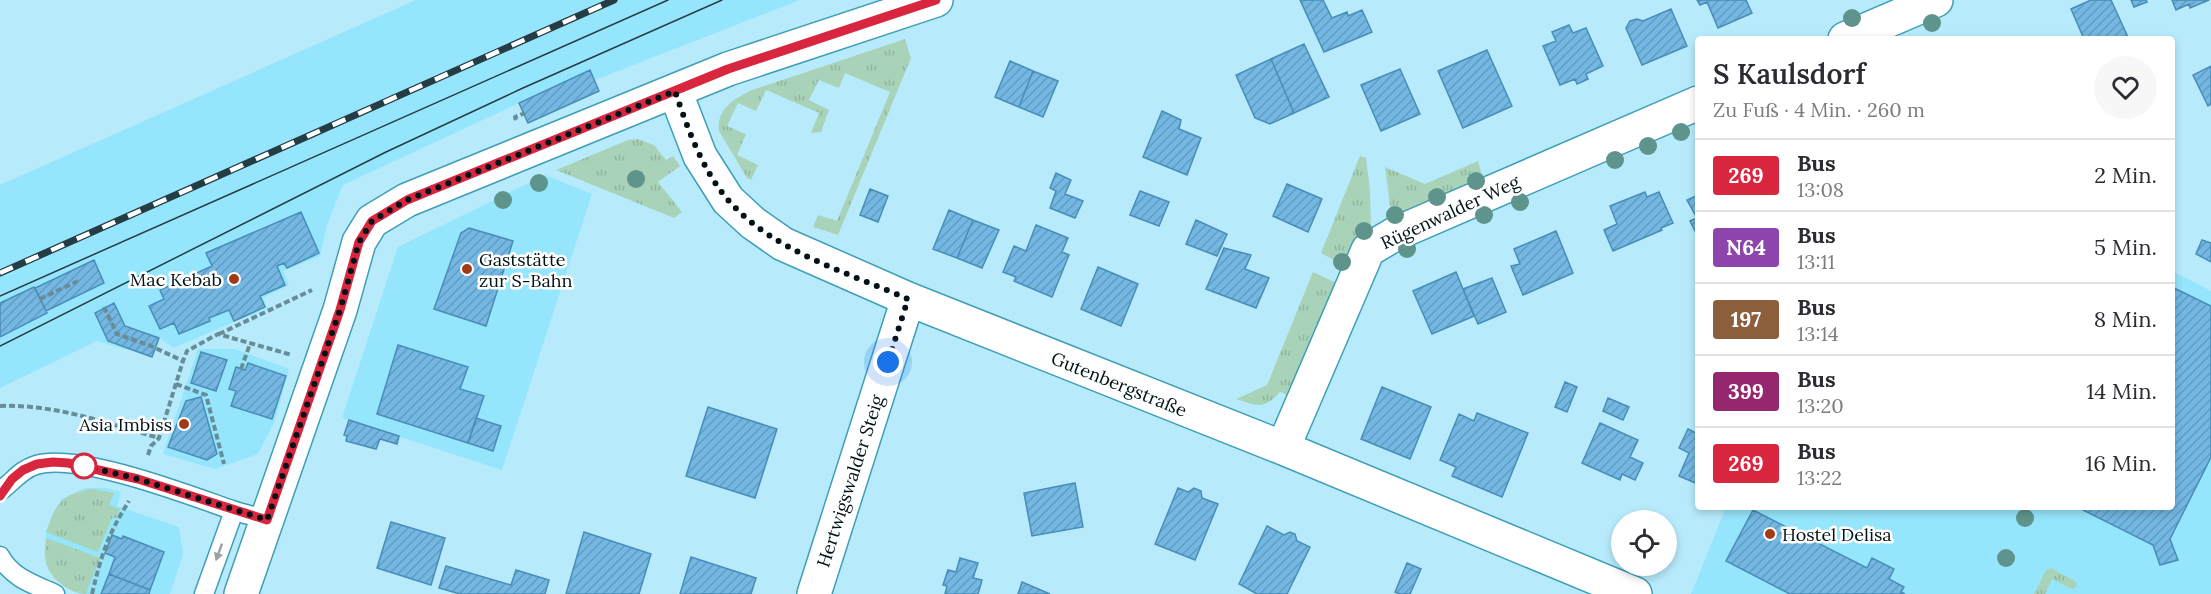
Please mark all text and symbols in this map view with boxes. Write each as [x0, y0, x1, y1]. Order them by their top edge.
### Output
text: S Kaulsdorf [1713, 56, 1866, 92]
button: heart [2094, 56, 2157, 119]
text: Zu Fuß · 4 Min. · 260 m [1713, 97, 1925, 122]
text: Bus [1797, 149, 1836, 177]
text: 2 Min. [2094, 161, 2157, 189]
text: 269 [1728, 162, 1764, 189]
street label: Rügenwalder Weg [1377, 169, 1524, 254]
text: 13:08 [1797, 177, 1844, 202]
text: Bus [1797, 221, 1836, 249]
text: 5 Min. [2094, 233, 2157, 261]
text: N64 [1726, 234, 1766, 261]
place label: Gaststätte zur S-Bahn [479, 248, 572, 292]
text: 13:11 [1797, 249, 1835, 274]
marker: Gaststätte zur S-Bahn [460, 262, 474, 276]
place label: Mac Kebab [130, 268, 222, 291]
marker: Mac Kebab [227, 272, 241, 286]
text: Bus [1797, 293, 1836, 321]
text: 8 Min. [2094, 305, 2157, 333]
text: 197 [1731, 306, 1761, 333]
text: 13:14 [1797, 321, 1839, 346]
street label: Gutenbergstraße [1048, 346, 1190, 422]
your location [873, 347, 903, 377]
text: Bus [1797, 365, 1836, 393]
text: 14 Min. [2086, 377, 2157, 405]
text: 399 [1728, 378, 1764, 405]
street label: Hertwigswalder Steig [811, 391, 889, 570]
text: 13:20 [1797, 393, 1844, 418]
place label: Asia Imbiss [78, 413, 172, 436]
marker: Asia Imbiss [177, 417, 191, 431]
text: Bus [1797, 437, 1836, 465]
text: 16 Min. [2085, 449, 2157, 477]
text: 269 [1728, 450, 1764, 477]
unlabelled marker [71, 453, 97, 479]
text: 13:22 [1797, 465, 1842, 490]
map controls [1611, 510, 1677, 576]
button: locate [1611, 510, 1677, 576]
place label: Hostel Delisa [1782, 523, 1892, 546]
marker: Hostel Delisa [1763, 527, 1777, 541]
one-way arrow [213, 543, 223, 561]

